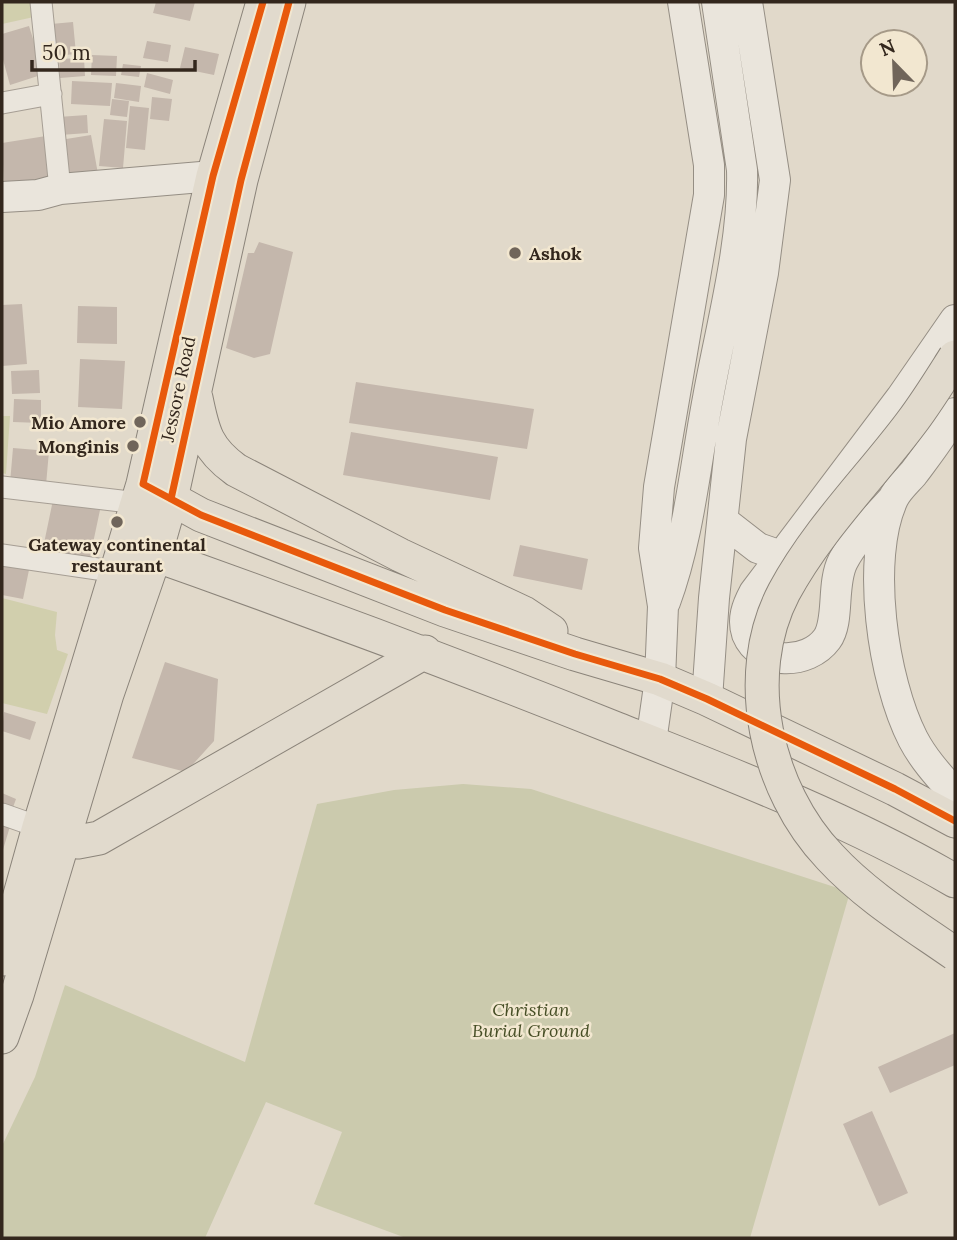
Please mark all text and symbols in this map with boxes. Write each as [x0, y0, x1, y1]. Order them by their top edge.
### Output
scale bar [32, 28, 194, 72]
north arrow [859, 28, 929, 98]
text: N [876, 33, 899, 61]
text: 50 m [42, 39, 91, 66]
place label: Ashok [529, 242, 582, 265]
marker: Ashok [507, 245, 523, 261]
street label: Jessore Road [155, 334, 200, 445]
place label: Mio Amore [31, 411, 126, 434]
marker: Mio Amore [132, 414, 148, 430]
place label: Monginis [38, 435, 119, 458]
marker: Monginis [125, 438, 141, 454]
marker: Gateway continental restaurant [109, 514, 125, 530]
place label: Gateway continental restaurant [28, 533, 206, 577]
park label: Christian Burial Ground [472, 998, 590, 1042]

